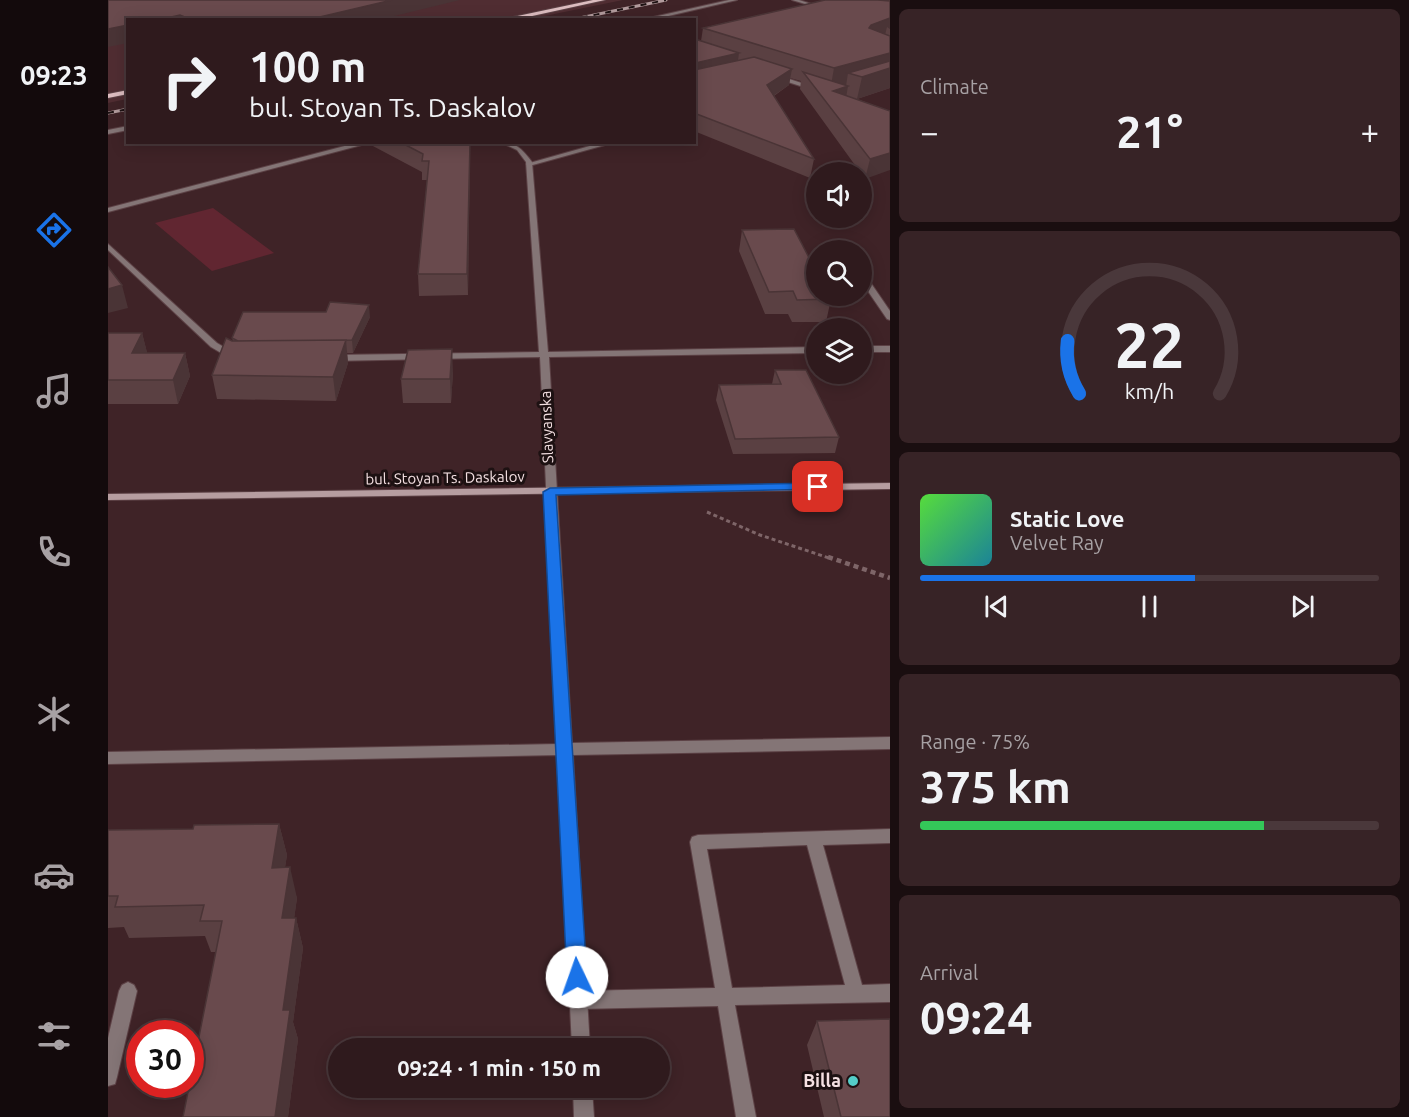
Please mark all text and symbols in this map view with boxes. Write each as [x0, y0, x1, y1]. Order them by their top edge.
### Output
icon: right [150, 42, 228, 120]
text: 100 m [249, 43, 366, 90]
text: 09:23 [20, 60, 88, 90]
text: Climate [920, 75, 989, 98]
text: bul. Stoyan Ts. Daskalov [249, 92, 536, 122]
text: 21° [1116, 106, 1183, 157]
text: − [920, 113, 939, 150]
text: + [1360, 113, 1379, 150]
map controls [806, 162, 872, 384]
button: sound [806, 162, 872, 228]
icon: directions [33, 209, 75, 251]
button: search [806, 240, 872, 306]
text: 22 [1114, 310, 1185, 380]
button: layers [806, 318, 872, 384]
icon: music [33, 370, 75, 412]
text: km/h [1125, 379, 1174, 403]
street label: Slavyanska [537, 391, 556, 463]
pin [792, 461, 843, 512]
street label: bul. Stoyan Ts. Daskalov [365, 468, 525, 487]
icon: arrive [801, 470, 834, 503]
text: Static Love [1010, 506, 1125, 531]
icon: phone [33, 531, 75, 573]
text: Velvet Ray [1010, 531, 1104, 554]
icon: previous [980, 590, 1013, 623]
icon: pause [1133, 590, 1166, 623]
icon: next [1286, 590, 1319, 623]
icon: climate [33, 693, 75, 735]
text: Range · 75% [920, 730, 1030, 753]
text: 375 km [920, 761, 1071, 812]
icon: car [33, 854, 75, 896]
position arrow [545, 945, 609, 1009]
text: Arrival [920, 961, 978, 984]
text: 09:24 [920, 992, 1033, 1043]
icon: filters [33, 1015, 75, 1057]
speed limit sign: 30 [126, 1020, 204, 1098]
text: 09:24 · 1 min · 150 m [397, 1055, 601, 1080]
place label: Billa [803, 1070, 841, 1090]
marker: Billa [846, 1074, 860, 1088]

